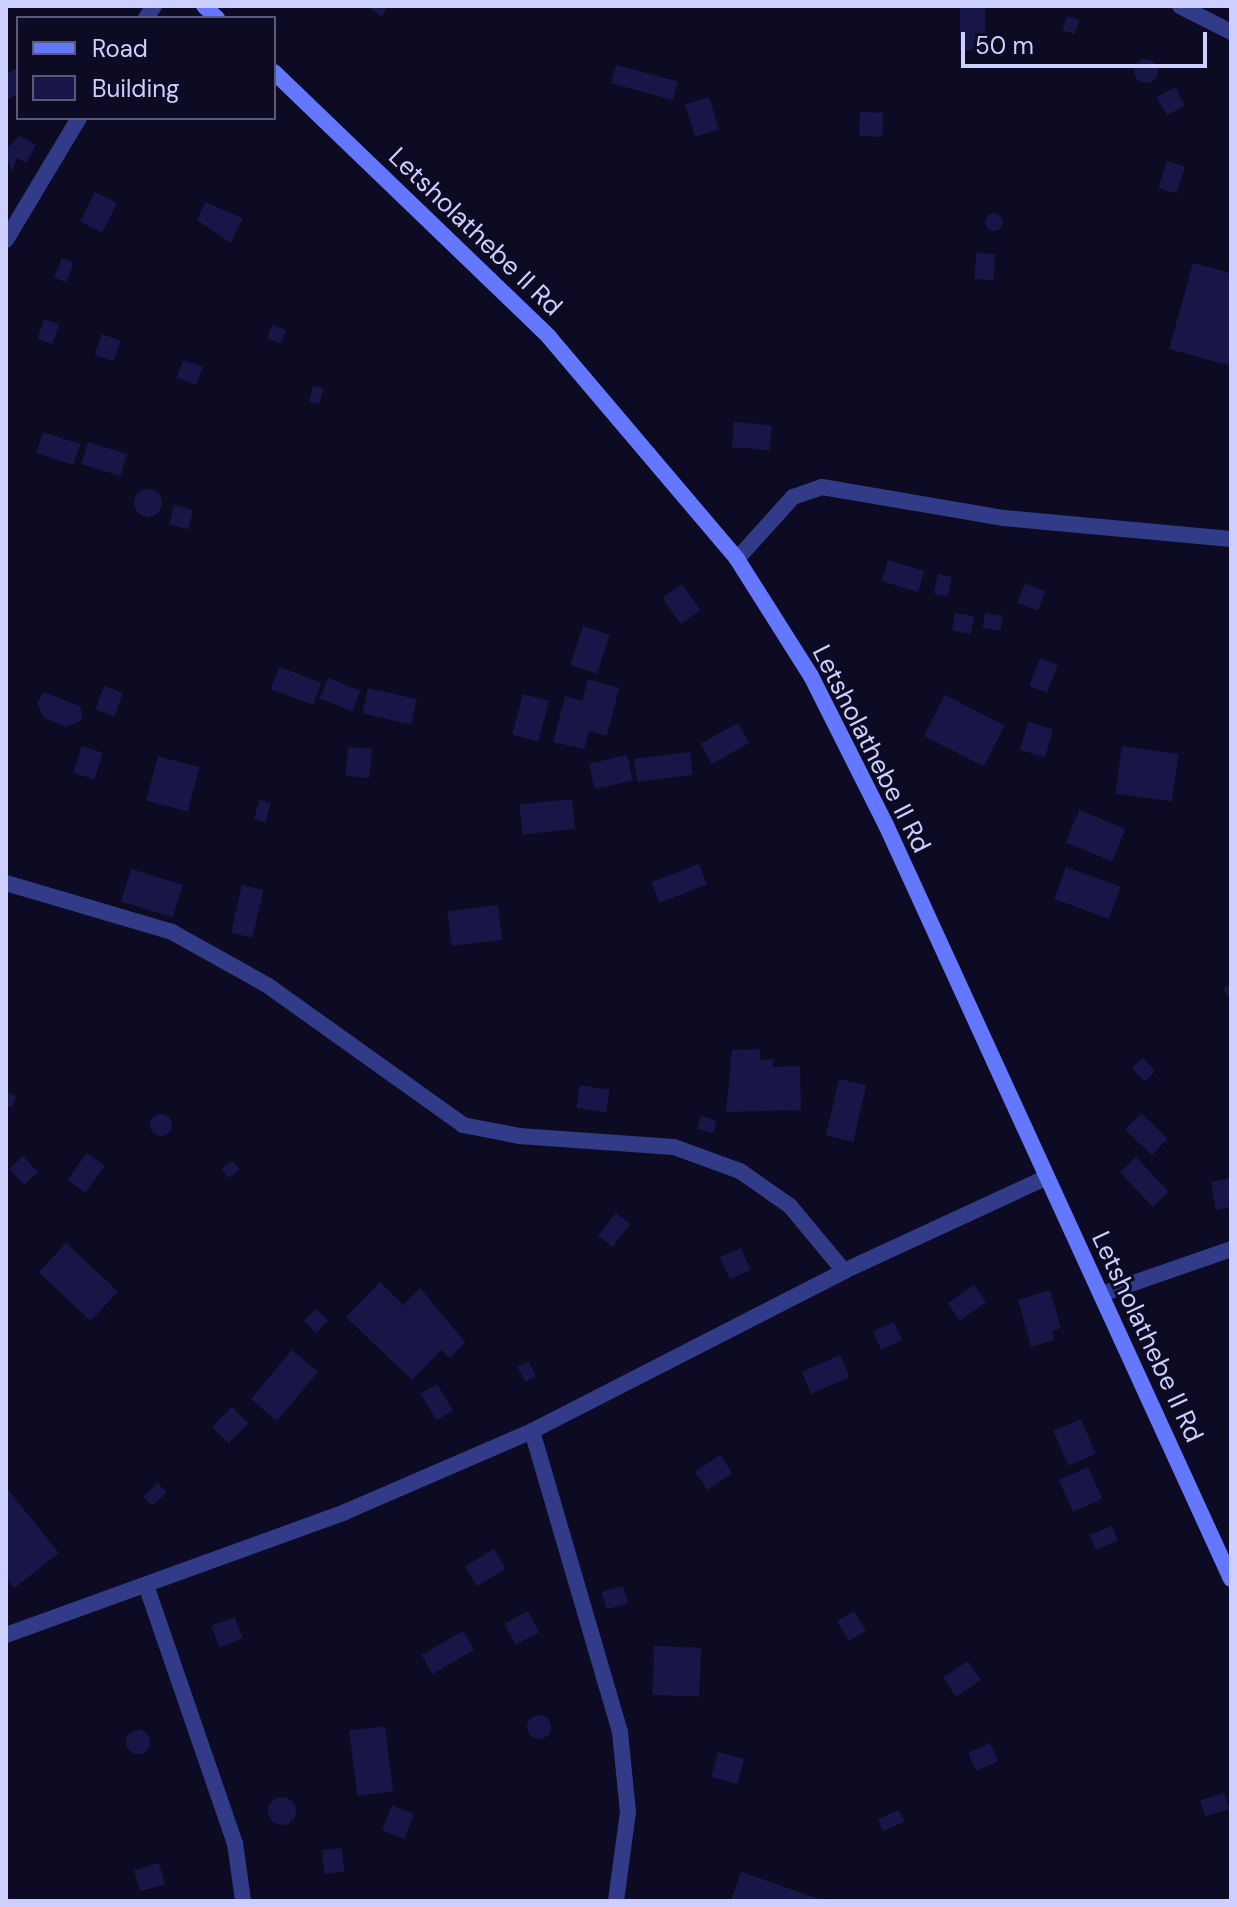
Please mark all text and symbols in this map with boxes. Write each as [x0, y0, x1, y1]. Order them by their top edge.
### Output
legend [16, 16, 276, 120]
scale bar [965, 16, 1211, 66]
text: 50 m [975, 30, 1034, 61]
text: Road [92, 33, 148, 64]
text: Building [92, 73, 179, 104]
street label: Letsholathebe II Rd [382, 141, 568, 323]
street label: Letsholathebe II Rd [805, 640, 937, 858]
street label: Letsholathebe II Rd [1085, 1227, 1209, 1447]

